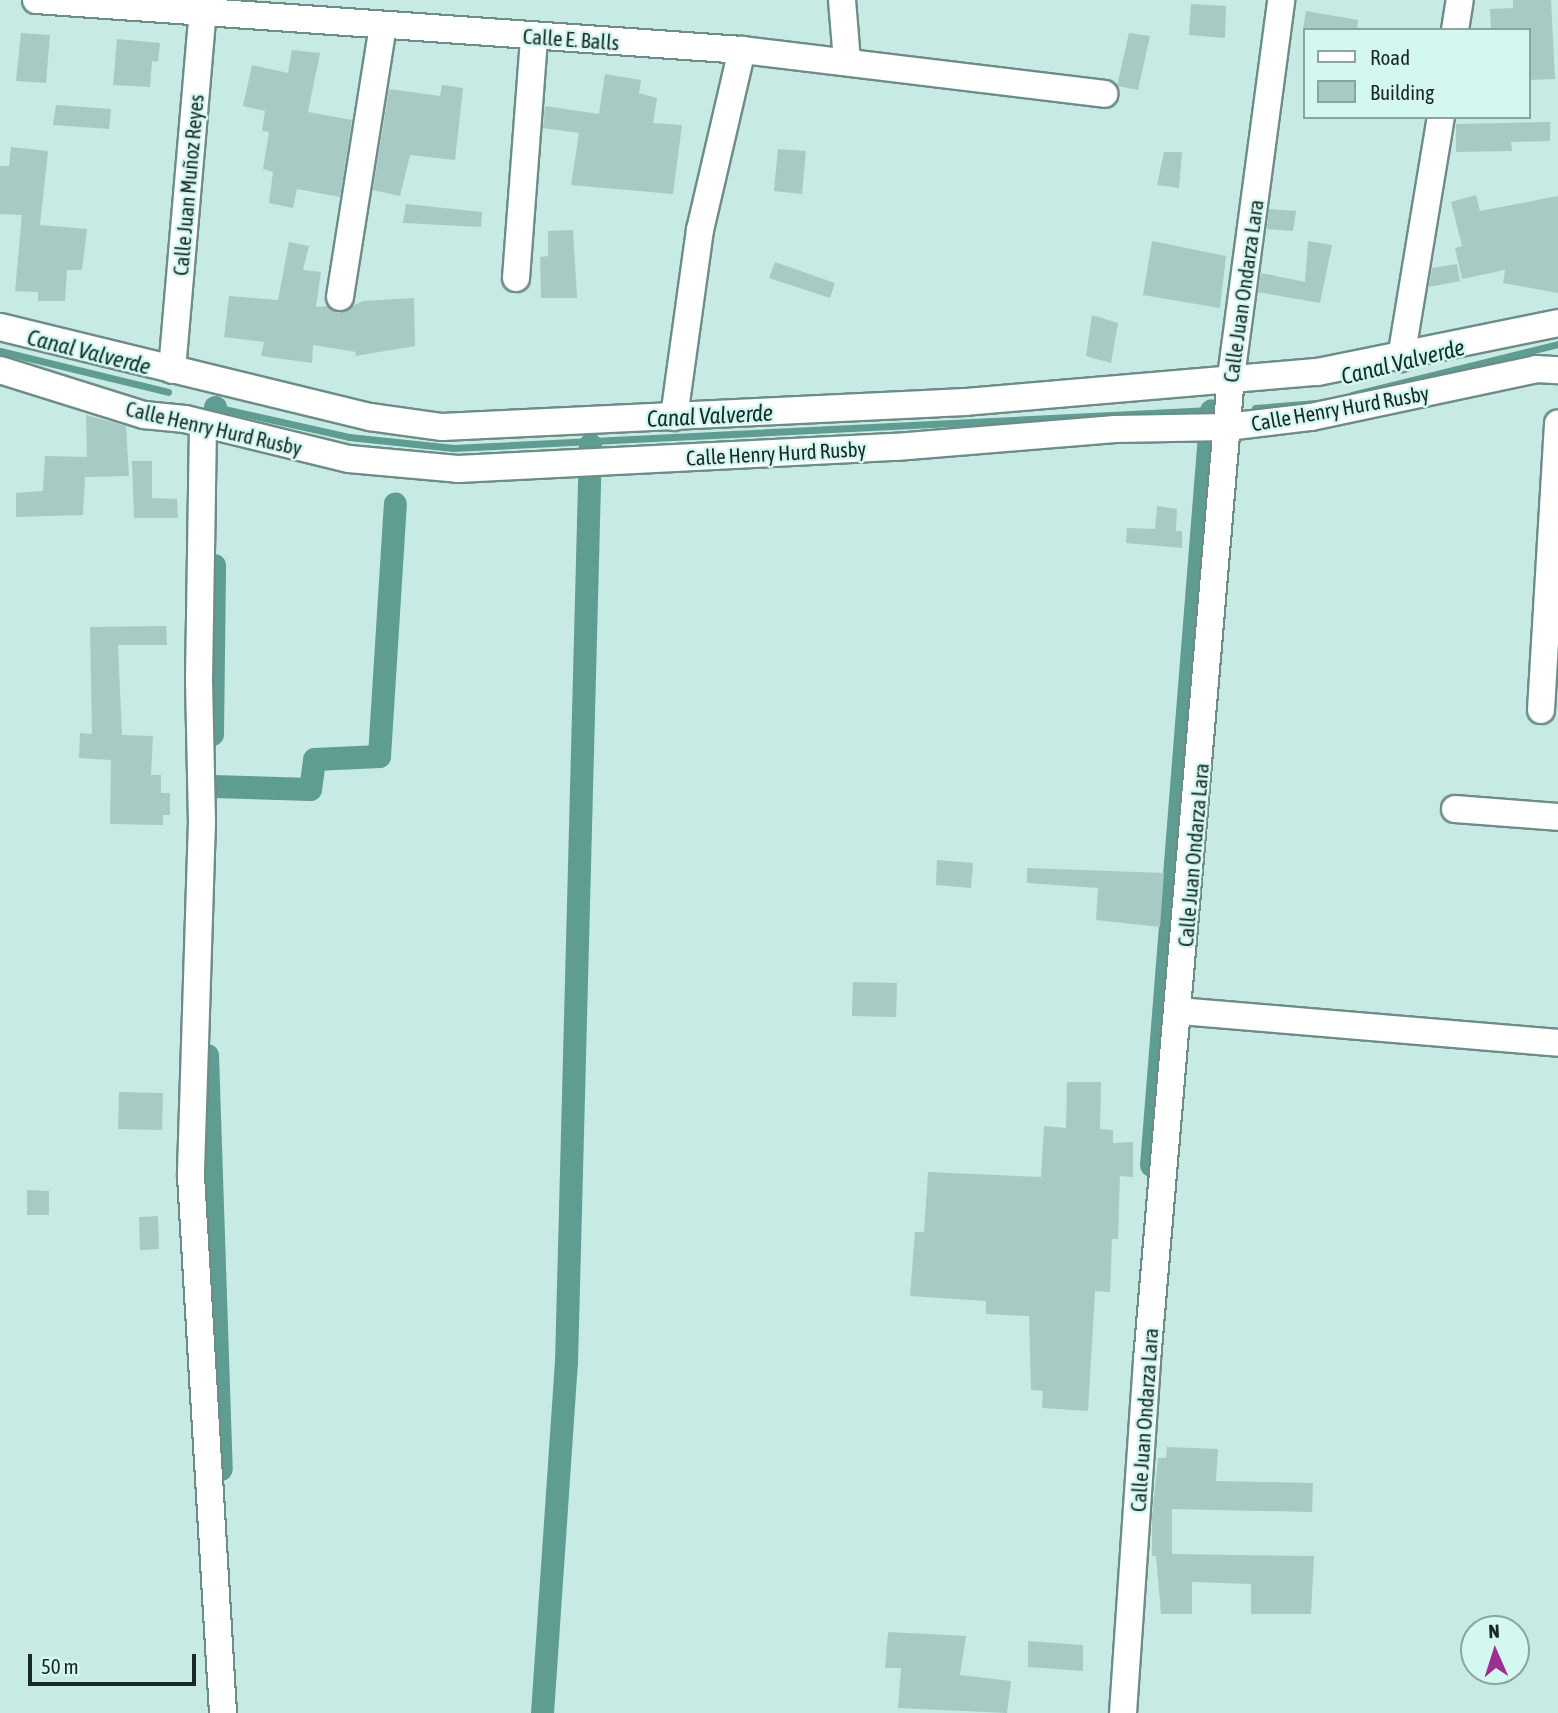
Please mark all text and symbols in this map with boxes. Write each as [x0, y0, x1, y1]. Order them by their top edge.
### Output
street label: Calle E. Balls [522, 23, 620, 55]
legend [1302, 28, 1530, 119]
text: Road [1370, 45, 1410, 69]
text: Building [1370, 80, 1434, 104]
street label: Calle Juan Muñoz Reyes [168, 93, 208, 277]
street label: Calle Juan Ondarza Lara [1218, 198, 1268, 384]
water label: Canal Valverde [24, 323, 154, 381]
water label: Canal Valverde [1338, 333, 1468, 391]
street label: Calle Henry Hurd Rusby [1249, 380, 1431, 436]
street label: Calle Henry Hurd Rusby [123, 395, 305, 461]
water label: Canal Valverde [646, 399, 774, 433]
street label: Calle Henry Hurd Rusby [685, 436, 867, 470]
street label: Calle Juan Ondarza Lara [1172, 762, 1214, 948]
street label: Calle Juan Ondarza Lara [1125, 1327, 1163, 1513]
north arrow [1460, 1615, 1530, 1685]
text: N [1488, 1620, 1500, 1642]
scale bar [32, 1640, 200, 1684]
text: 50 m [41, 1654, 79, 1678]

